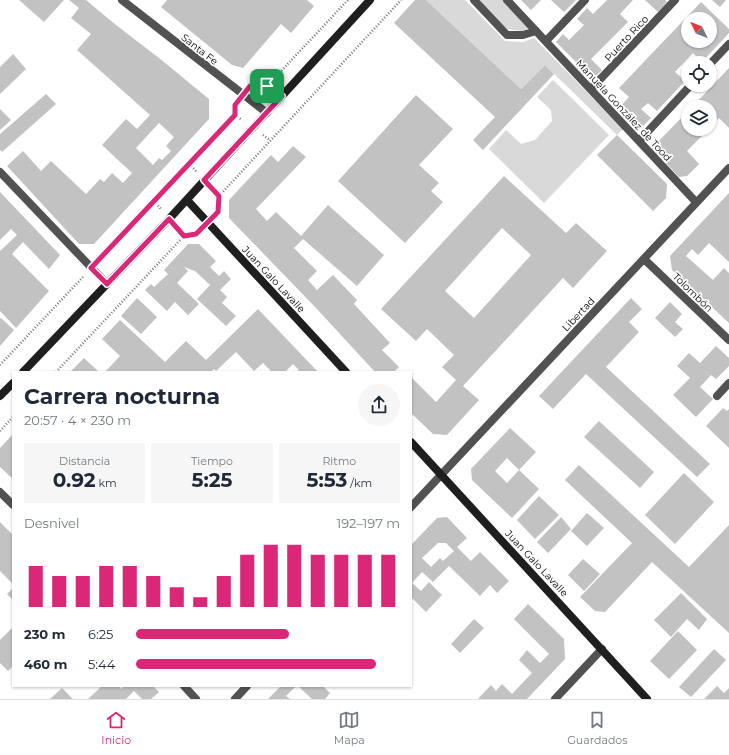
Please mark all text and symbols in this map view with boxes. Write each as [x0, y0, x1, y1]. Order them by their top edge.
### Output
street label: Puerto Rico [602, 12, 651, 64]
north arrow [681, 12, 717, 48]
map controls [681, 12, 717, 136]
street label: Santa Fe [179, 31, 221, 68]
button: locate [681, 56, 717, 92]
street label: Manuela González de Tood [573, 57, 674, 164]
pin [250, 69, 284, 103]
icon: arrive [256, 75, 278, 97]
button: layers [681, 100, 717, 136]
street label: Juan Galo Lavalle [239, 243, 308, 315]
street label: Tolombón [670, 270, 715, 315]
street label: Libertad [559, 295, 597, 334]
text: Carrera nocturna [24, 383, 220, 410]
button: share [358, 384, 400, 426]
text: 20:57 · 4 × 230 m [24, 412, 131, 428]
text: Distancia [59, 454, 110, 468]
text: Tiempo [191, 454, 233, 468]
text: Ritmo [322, 454, 356, 468]
text: 0.92 [53, 468, 96, 492]
text: 5:25 [192, 468, 232, 492]
text: 5:53 [307, 468, 347, 492]
text: km [96, 476, 117, 490]
text: /km [347, 476, 372, 490]
text: Desnivel [24, 515, 79, 531]
text: 192–197 m [336, 515, 400, 531]
street label: Juan Galo Lavalle [502, 527, 571, 599]
text: 230 m [24, 626, 66, 642]
text: 6:25 [88, 626, 113, 642]
text: 460 m [24, 656, 67, 672]
text: 5:44 [88, 656, 115, 672]
tab: Inicio [101, 709, 131, 747]
tab: Mapa [334, 709, 365, 747]
tab: Guardados [567, 709, 628, 747]

